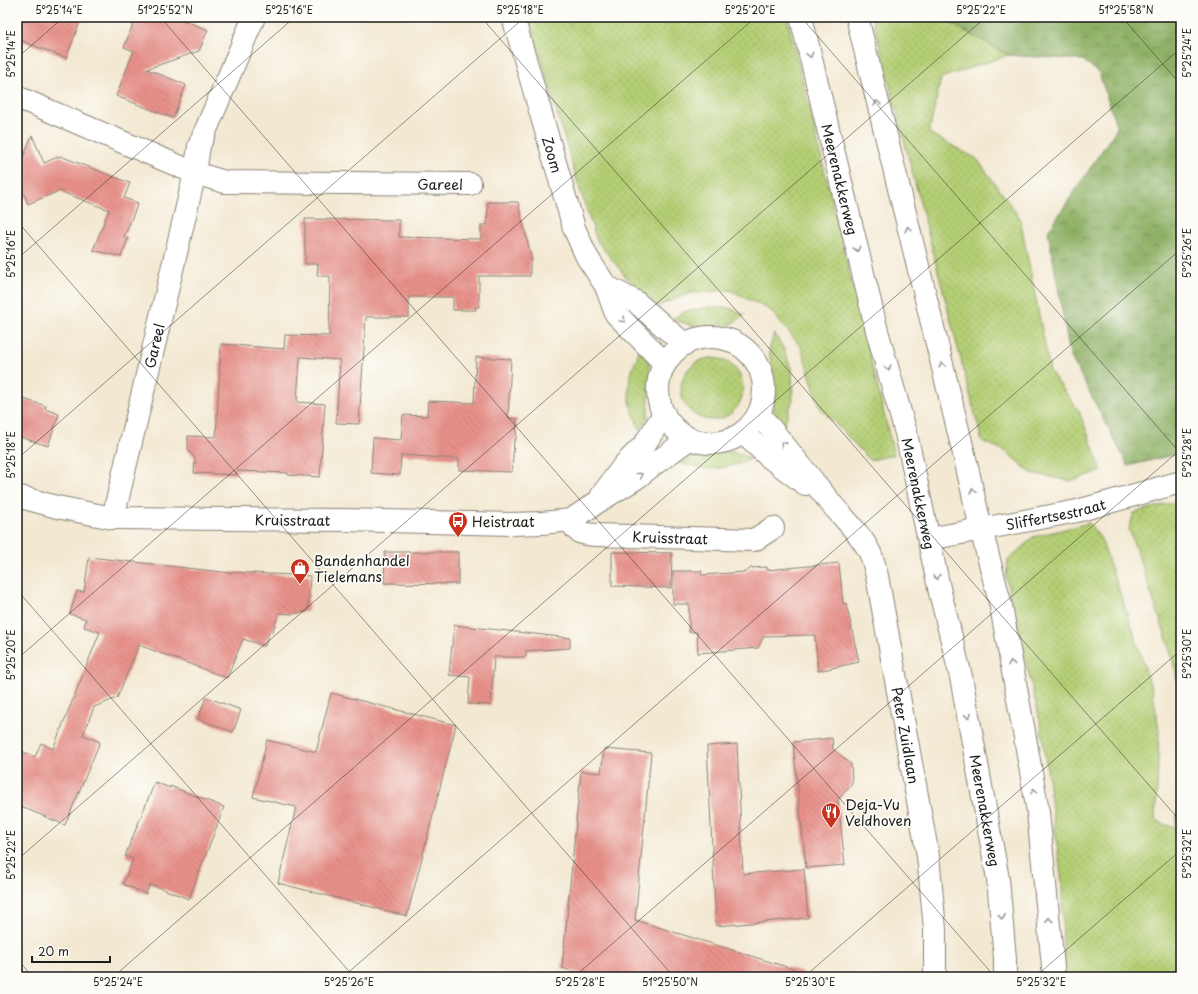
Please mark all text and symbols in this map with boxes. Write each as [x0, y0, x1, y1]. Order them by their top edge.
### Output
text: 5°25'14"E [35, 2, 83, 17]
text: 51°25'52"N [137, 2, 193, 17]
text: 5°25'16"E [265, 2, 313, 17]
text: 5°25'18"E [496, 2, 544, 17]
text: 5°25'20"E [725, 2, 775, 17]
text: 5°25'22"E [956, 2, 1006, 17]
text: 51°25'58"N [1098, 2, 1154, 17]
text: 5°25'24"E [1179, 28, 1194, 78]
text: 5°25'14"E [3, 30, 18, 78]
one-way arrow [805, 52, 813, 58]
one-way arrow [874, 99, 882, 106]
street label: Meerenakkerweg [817, 121, 864, 237]
street label: Zoom [537, 134, 568, 175]
street label: Gareel [417, 173, 463, 194]
one-way arrow [905, 226, 913, 232]
text: 5°25'26"E [1179, 228, 1194, 278]
text: 5°25'16"E [3, 230, 18, 278]
one-way arrow [853, 246, 861, 252]
one-way arrow [618, 315, 626, 323]
street label: Gareel [138, 321, 169, 370]
one-way arrow [938, 362, 947, 369]
one-way arrow [883, 364, 892, 371]
text: 5°25'28"E [1179, 428, 1194, 478]
text: 5°25'18"E [3, 431, 18, 479]
street label: Meerenakkerweg [897, 436, 941, 551]
one-way arrow [781, 441, 788, 448]
one-way arrow [636, 473, 643, 480]
one-way arrow [969, 488, 977, 494]
street label: Sliffertsestraat [1004, 493, 1108, 535]
street label: Kruisstraat [254, 509, 331, 530]
bus stop icon: Heistraat [447, 510, 469, 538]
place label: Heistraat [472, 511, 535, 532]
street label: Kruisstraat [632, 526, 709, 549]
place label: Bandenhandel Tielemans [314, 550, 410, 587]
shop icon: Bandenhandel Tielemans [289, 557, 311, 585]
one-way arrow [933, 574, 941, 580]
text: 5°25'30"E [1179, 629, 1194, 679]
text: 5°25'20"E [3, 630, 18, 680]
one-way arrow [1008, 660, 1016, 666]
street label: Peter Zuidlaan [887, 685, 925, 785]
one-way arrow [963, 713, 972, 719]
street label: Meerenakkerweg [965, 753, 1006, 868]
one-way arrow [1030, 788, 1039, 794]
place label: Deja-Vu Veldhoven [845, 794, 911, 831]
restaurant icon: Deja-Vu Veldhoven [820, 801, 842, 829]
text: 5°25'32"E [1179, 829, 1194, 879]
text: 5°25'22"E [3, 830, 18, 880]
one-way arrow [997, 914, 1006, 920]
one-way arrow [1045, 917, 1054, 923]
scale bar [32, 938, 110, 964]
text: 20 m [38, 942, 69, 960]
text: 5°25'24"E [93, 974, 143, 989]
text: 5°25'26"E [324, 974, 374, 989]
text: 5°25'28"E [555, 974, 605, 989]
text: 51°25'50"N [642, 974, 698, 989]
text: 5°25'30"E [785, 974, 835, 989]
text: 5°25'32"E [1016, 974, 1066, 989]

